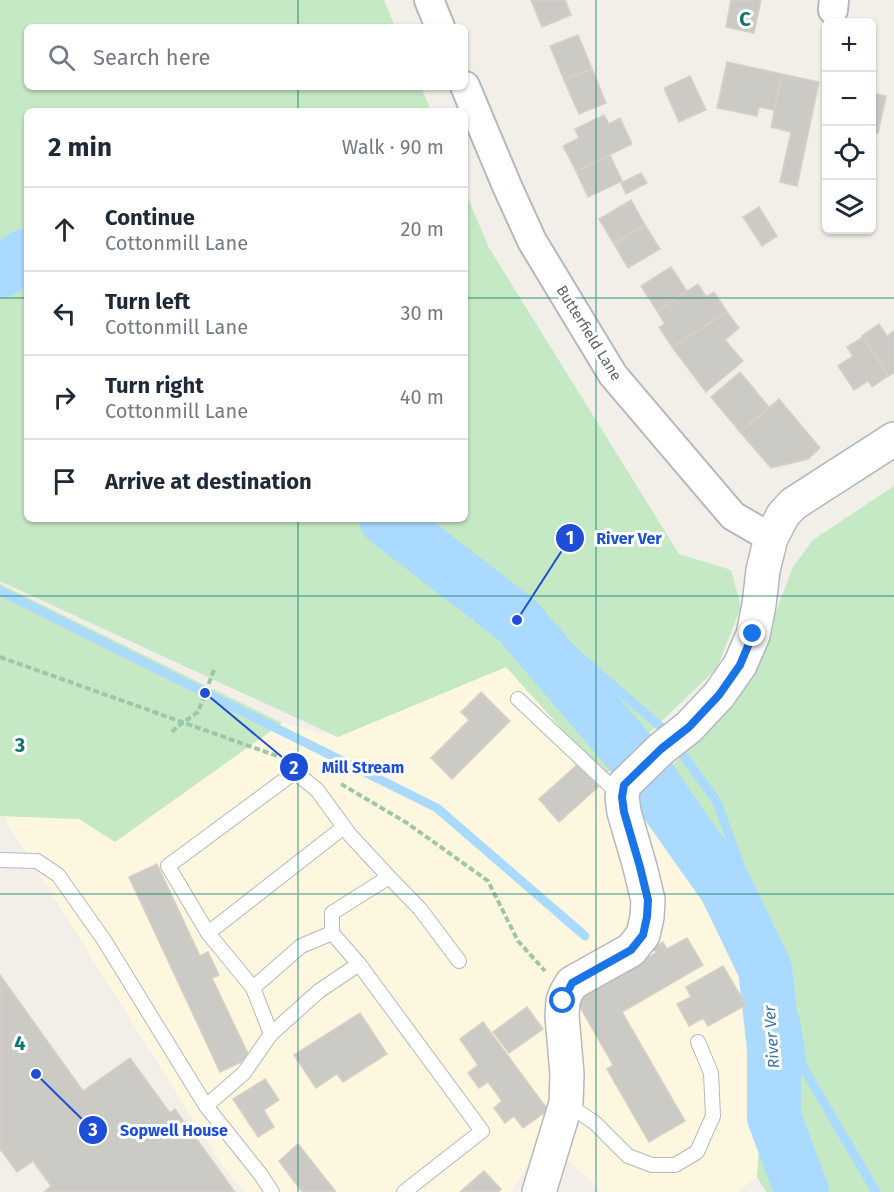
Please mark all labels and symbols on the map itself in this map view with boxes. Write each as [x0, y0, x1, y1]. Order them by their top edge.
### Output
text: C [739, 7, 751, 31]
street label: Butterfield Lane [553, 282, 625, 384]
callout: River Ver [555, 521, 674, 555]
text: 1 [566, 527, 574, 549]
text: River Ver [596, 529, 662, 548]
route end [739, 620, 765, 646]
text: 3 [14, 733, 25, 757]
callout: Mill Stream [279, 750, 416, 784]
text: 2 [289, 757, 299, 779]
text: Mill Stream [322, 758, 404, 777]
route start [549, 987, 575, 1013]
water label: River Ver [760, 1004, 783, 1069]
text: 4 [14, 1031, 26, 1055]
callout: Sopwell House [78, 1113, 240, 1147]
text: 3 [87, 1119, 98, 1141]
text: Sopwell House [120, 1121, 228, 1140]

